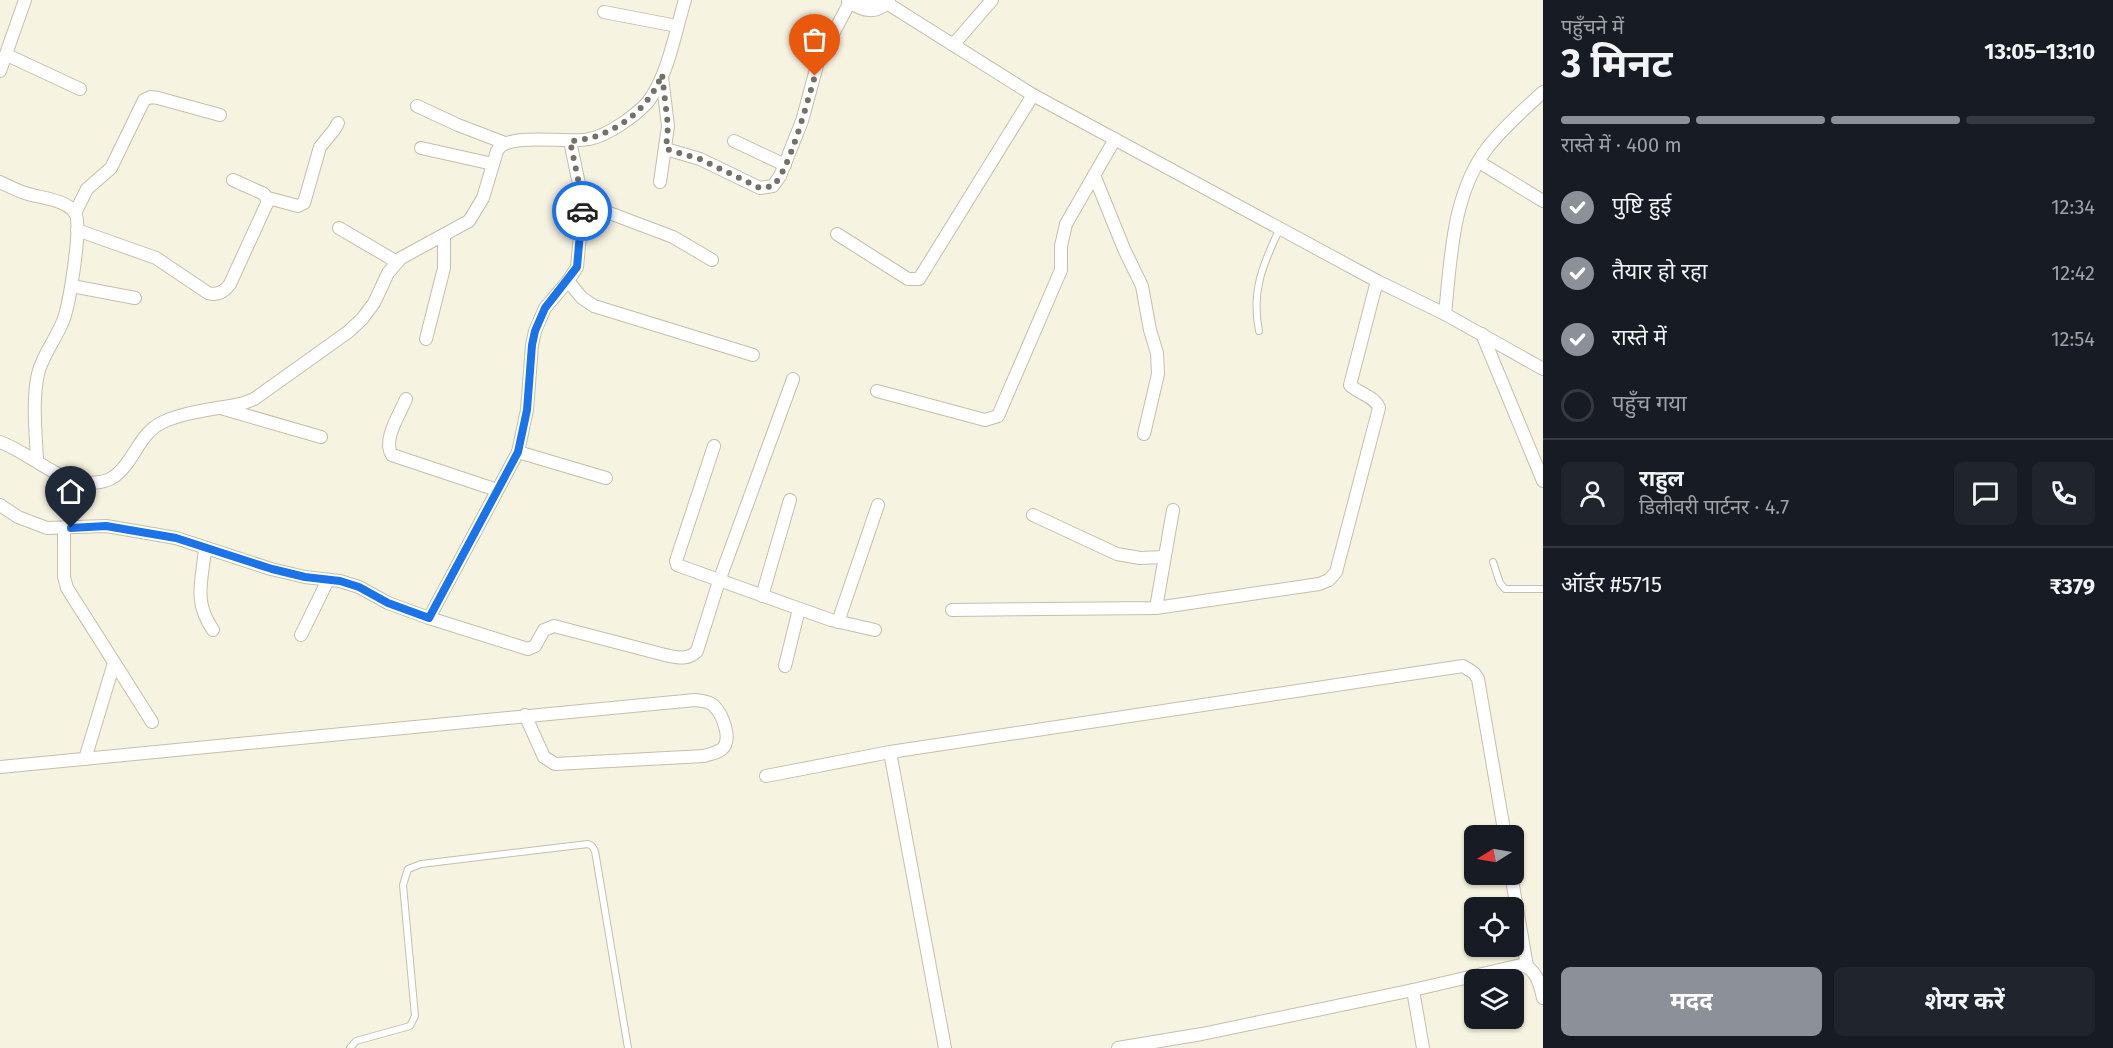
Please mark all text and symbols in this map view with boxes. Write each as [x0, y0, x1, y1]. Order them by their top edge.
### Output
pin [789, 14, 840, 76]
text: पहुँचने में [1561, 15, 1624, 39]
icon: bag [798, 23, 831, 56]
text: 13:05–13:10 [1984, 38, 2095, 65]
text: 3 मिनट [1561, 41, 1672, 87]
text: रास्ते में · 400 m [1561, 133, 1682, 157]
courier [552, 181, 612, 241]
icon: check [1561, 191, 1594, 224]
text: पुष्टि हुई [1612, 192, 1671, 219]
icon: car [566, 195, 599, 228]
text: 12:34 [2051, 195, 2095, 219]
icon: check [1561, 257, 1594, 290]
text: तैयार हो रहा [1612, 258, 1707, 285]
text: 12:42 [2052, 261, 2095, 285]
icon: check [1561, 323, 1594, 356]
text: रास्ते में [1612, 324, 1667, 351]
text: 12:54 [2051, 327, 2095, 351]
text: पहुँच गया [1612, 390, 1687, 417]
button: person [1561, 462, 1624, 525]
button: chat [1954, 462, 2017, 525]
button: phone [2032, 462, 2095, 525]
text: राहुल [1639, 465, 1684, 492]
pin [45, 466, 96, 528]
icon: home [54, 475, 87, 508]
text: डिलीवरी पार्टनर · 4.7 [1639, 495, 1789, 519]
text: ऑर्डर #5715 [1561, 571, 1662, 598]
text: ₹379 [2049, 573, 2095, 600]
north arrow [1464, 825, 1524, 885]
map controls [1464, 825, 1524, 1029]
button: locate [1464, 897, 1524, 957]
button: मदद [1561, 967, 1822, 1036]
button: शेयर करें [1834, 967, 2095, 1036]
button: layers [1464, 969, 1524, 1029]

